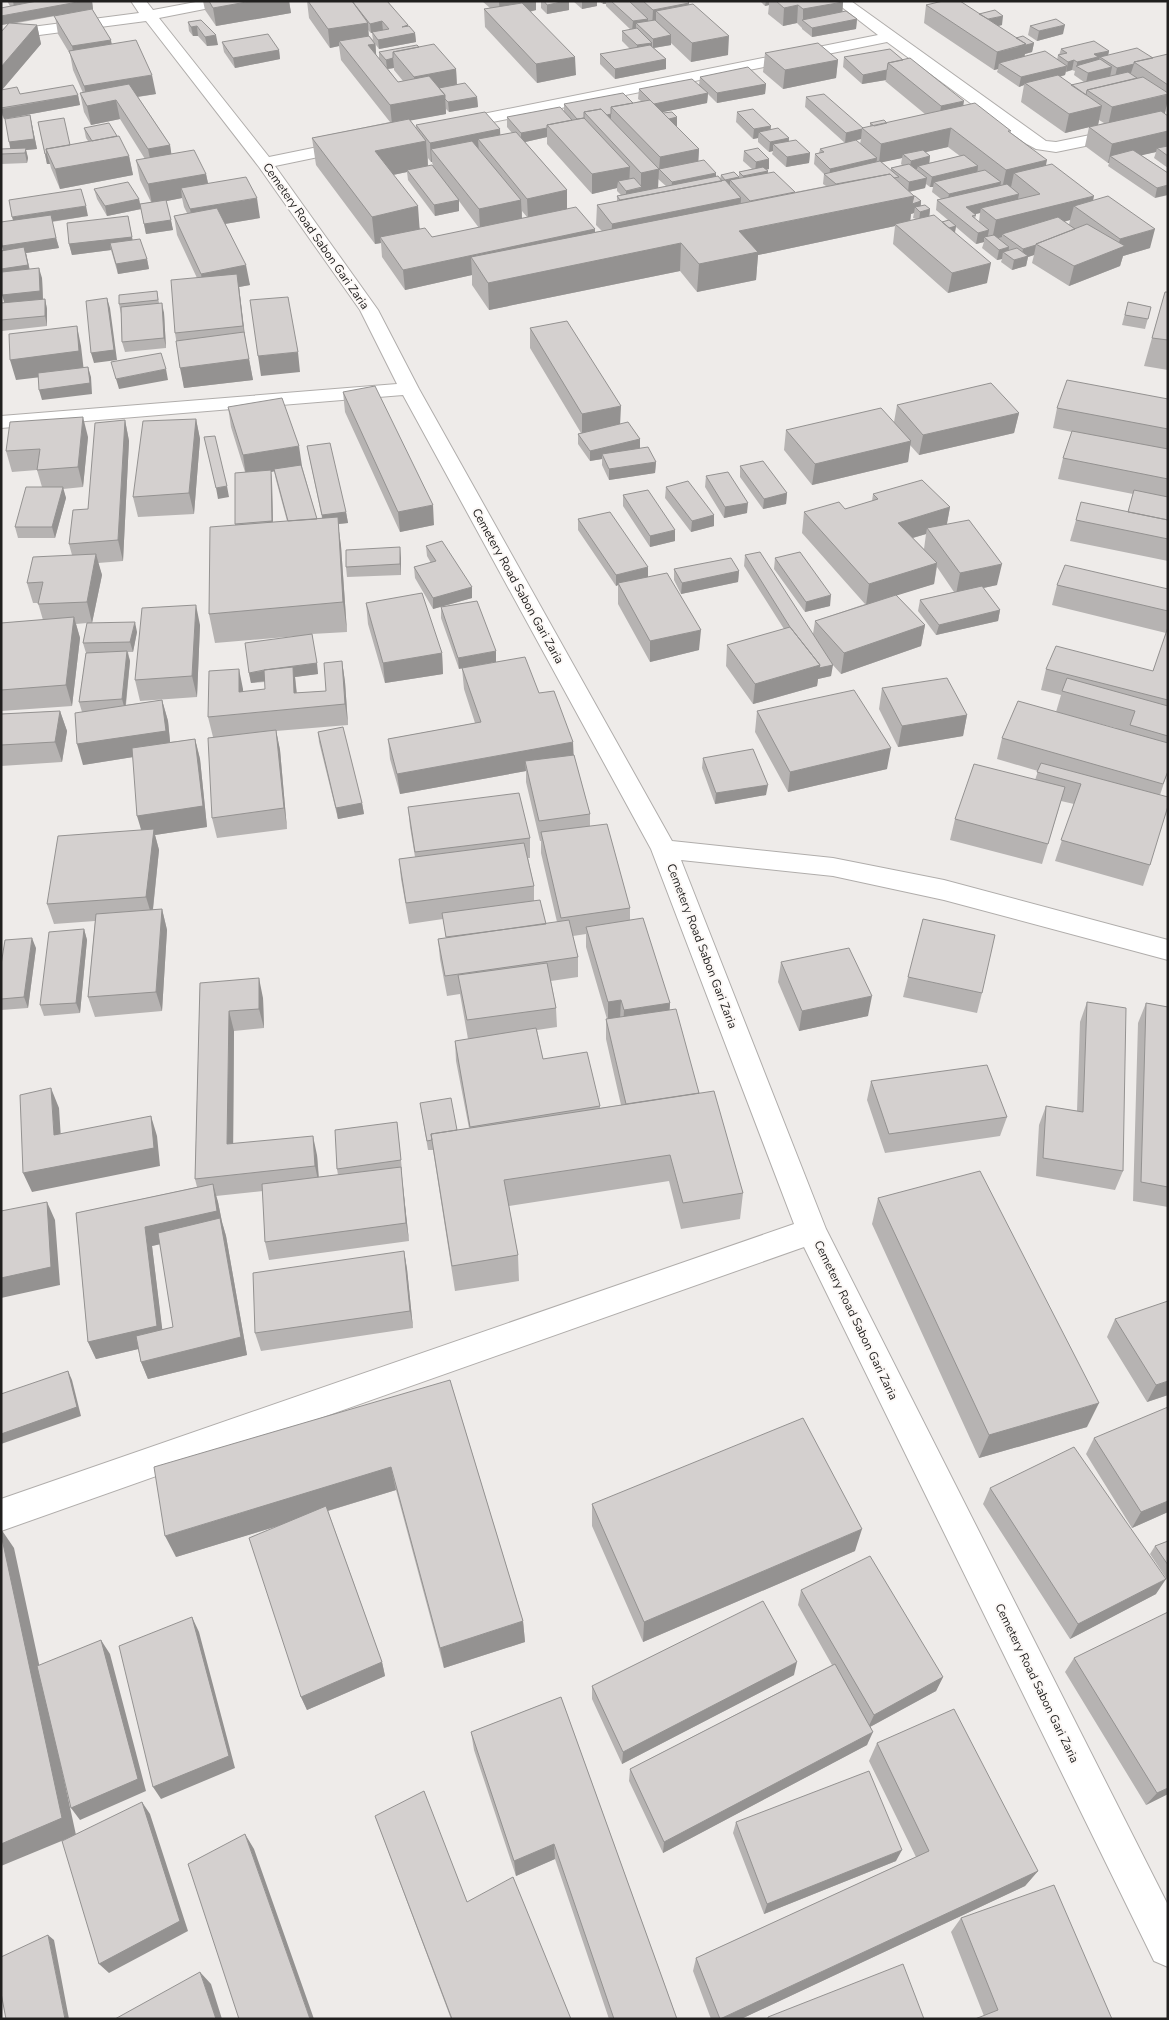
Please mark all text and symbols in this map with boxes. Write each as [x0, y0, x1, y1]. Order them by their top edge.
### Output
street label: Cemetery Road Sabon Gari Zaria [259, 160, 373, 312]
street label: Cemetery Road Sabon Gari Zaria [468, 505, 568, 667]
street label: Cemetery Road Sabon Gari Zaria [663, 861, 741, 1031]
street label: Cemetery Road Sabon Gari Zaria [810, 1238, 902, 1402]
street label: Cemetery Road Sabon Gari Zaria [991, 1601, 1083, 1765]

